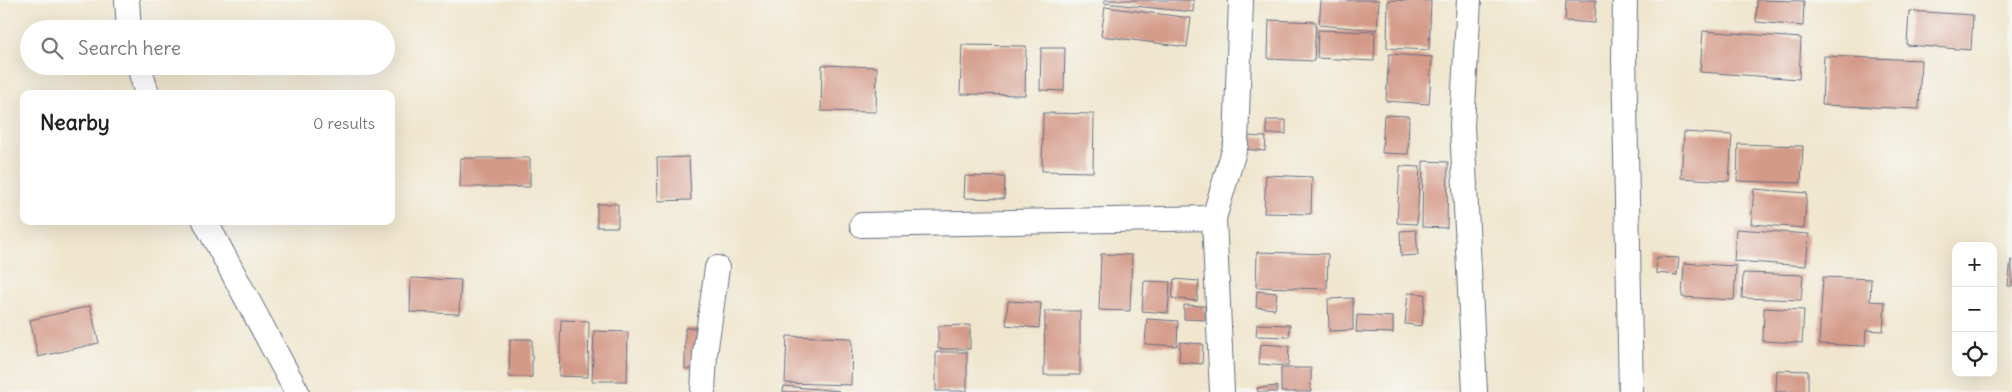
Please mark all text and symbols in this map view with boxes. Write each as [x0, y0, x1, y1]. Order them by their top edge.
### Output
search box [20, 20, 395, 75]
icon: search [38, 34, 66, 62]
text: Search here [78, 36, 181, 60]
text: Nearby [40, 109, 110, 136]
text: 0 results [313, 113, 375, 133]
map controls [1952, 242, 1997, 377]
button: + [1952, 242, 1997, 287]
button: − [1952, 287, 1997, 332]
button: locate [1952, 332, 1997, 377]

